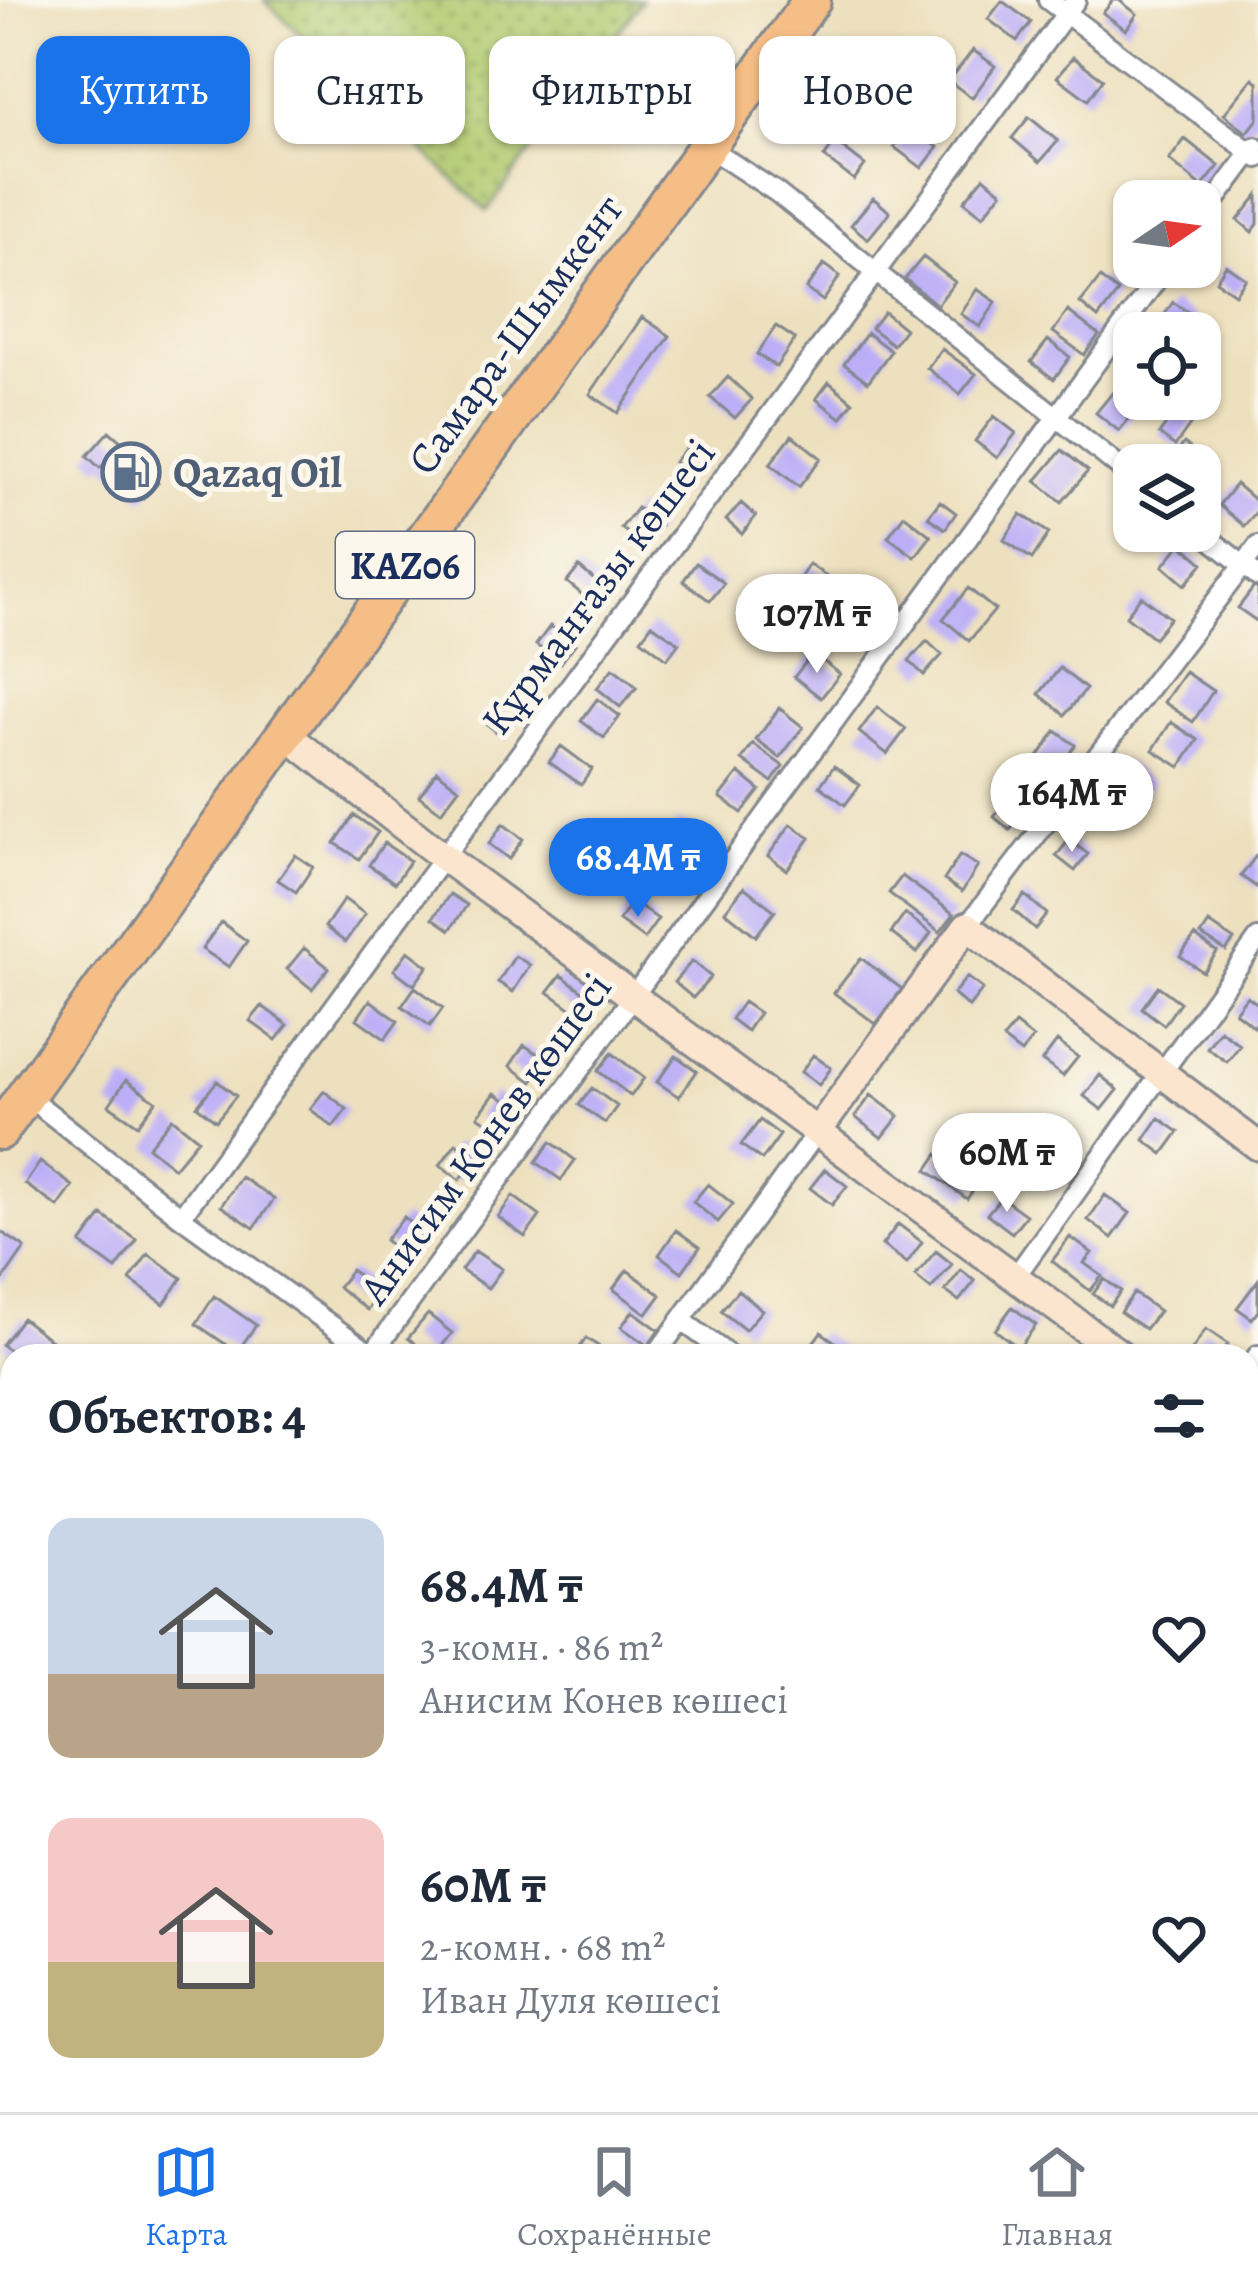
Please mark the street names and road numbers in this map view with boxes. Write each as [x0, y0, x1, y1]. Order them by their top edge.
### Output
street label: Самара-Шымкент [394, 183, 636, 485]
street label: Құрманғазы көшесі [468, 426, 728, 746]
road number: KАZ06 [336, 532, 474, 598]
street label: Анисим Конев көшесі [345, 961, 625, 1316]

